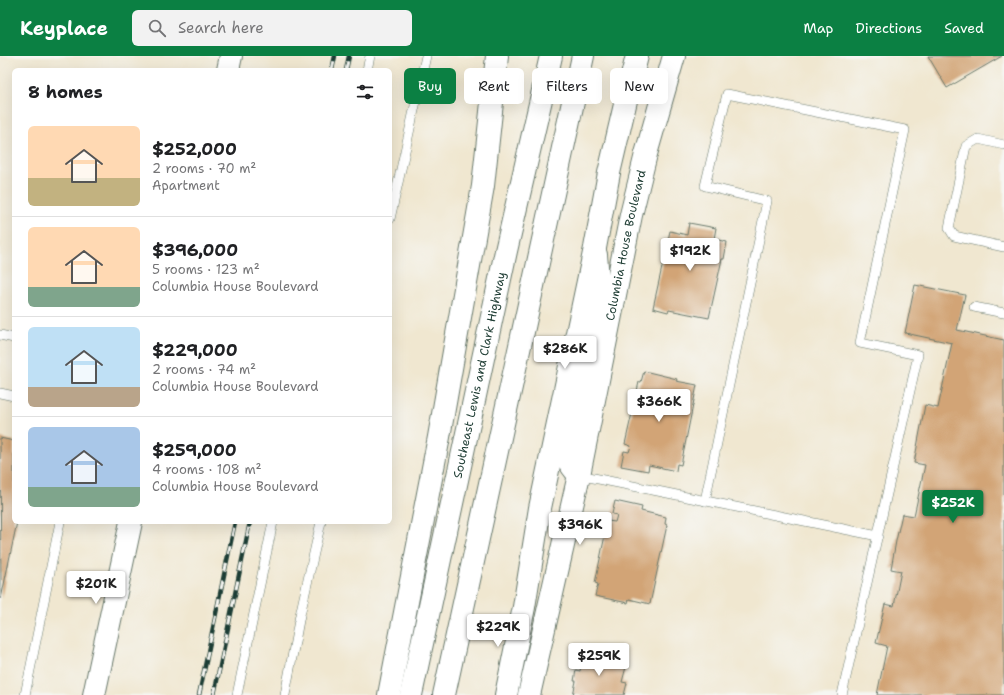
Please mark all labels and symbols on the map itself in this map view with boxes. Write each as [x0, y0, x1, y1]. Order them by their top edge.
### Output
street label: Columbia House Boulevard [602, 168, 650, 322]
pin: $192K [662, 238, 718, 272]
street label: Southeast Lewis and Clark Highway [450, 271, 509, 480]
pin: $286K [537, 336, 593, 370]
pin: $366K [631, 389, 687, 423]
pin: $252K [925, 490, 981, 524]
pin: $396K [552, 512, 608, 546]
pin: $201K [68, 571, 124, 605]
pin: $229K [470, 614, 526, 648]
pin: $259K [571, 643, 627, 677]

